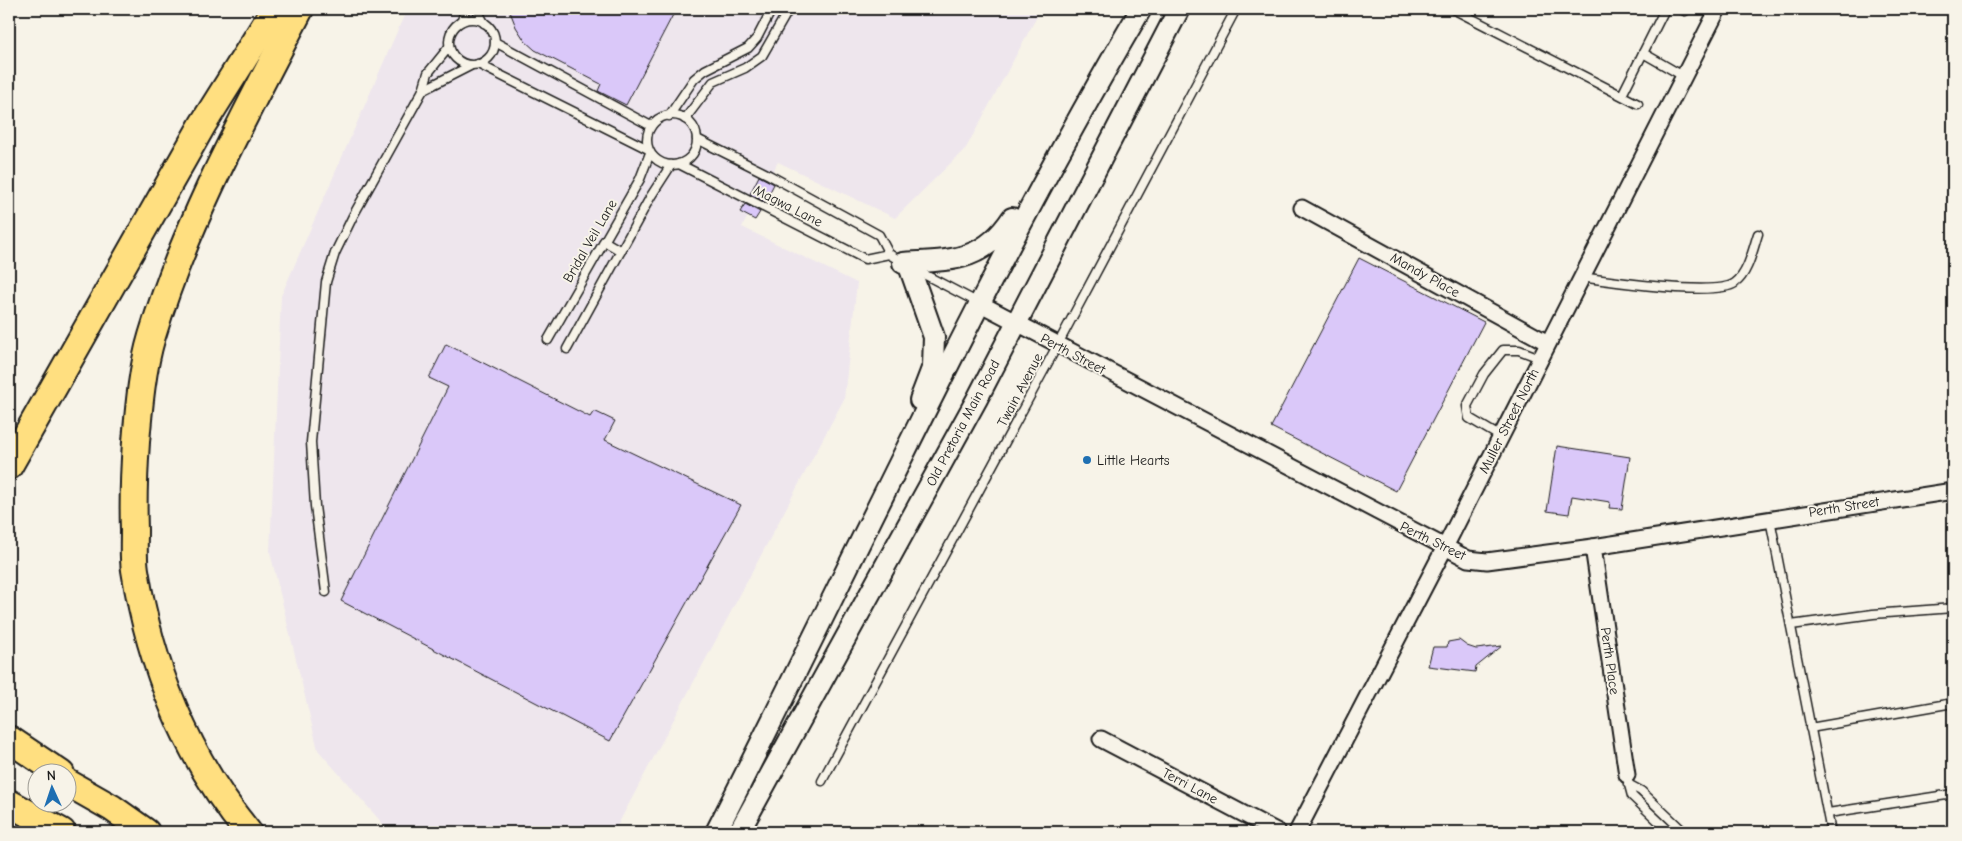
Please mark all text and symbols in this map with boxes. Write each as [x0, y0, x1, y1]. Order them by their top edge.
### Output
street label: Magwa Lane [751, 181, 825, 231]
street label: Bridal Veil Lane [559, 196, 621, 286]
street label: Mandy Place [1387, 249, 1463, 301]
street label: Perth Street [1038, 330, 1109, 379]
street label: Twain Avenue [994, 350, 1046, 430]
street label: Old Pretoria Main Road [922, 357, 1004, 489]
street label: Muller Street North [1475, 366, 1543, 476]
place label: Little Hearts [1097, 452, 1170, 469]
marker: Little Hearts [1081, 454, 1093, 466]
street label: Perth Street [1808, 493, 1881, 521]
street label: Perth Street [1397, 518, 1470, 565]
street label: Perth Place [1597, 626, 1623, 696]
north arrow [28, 764, 78, 814]
street label: Terri Lane [1159, 764, 1221, 808]
text: N [46, 767, 56, 784]

